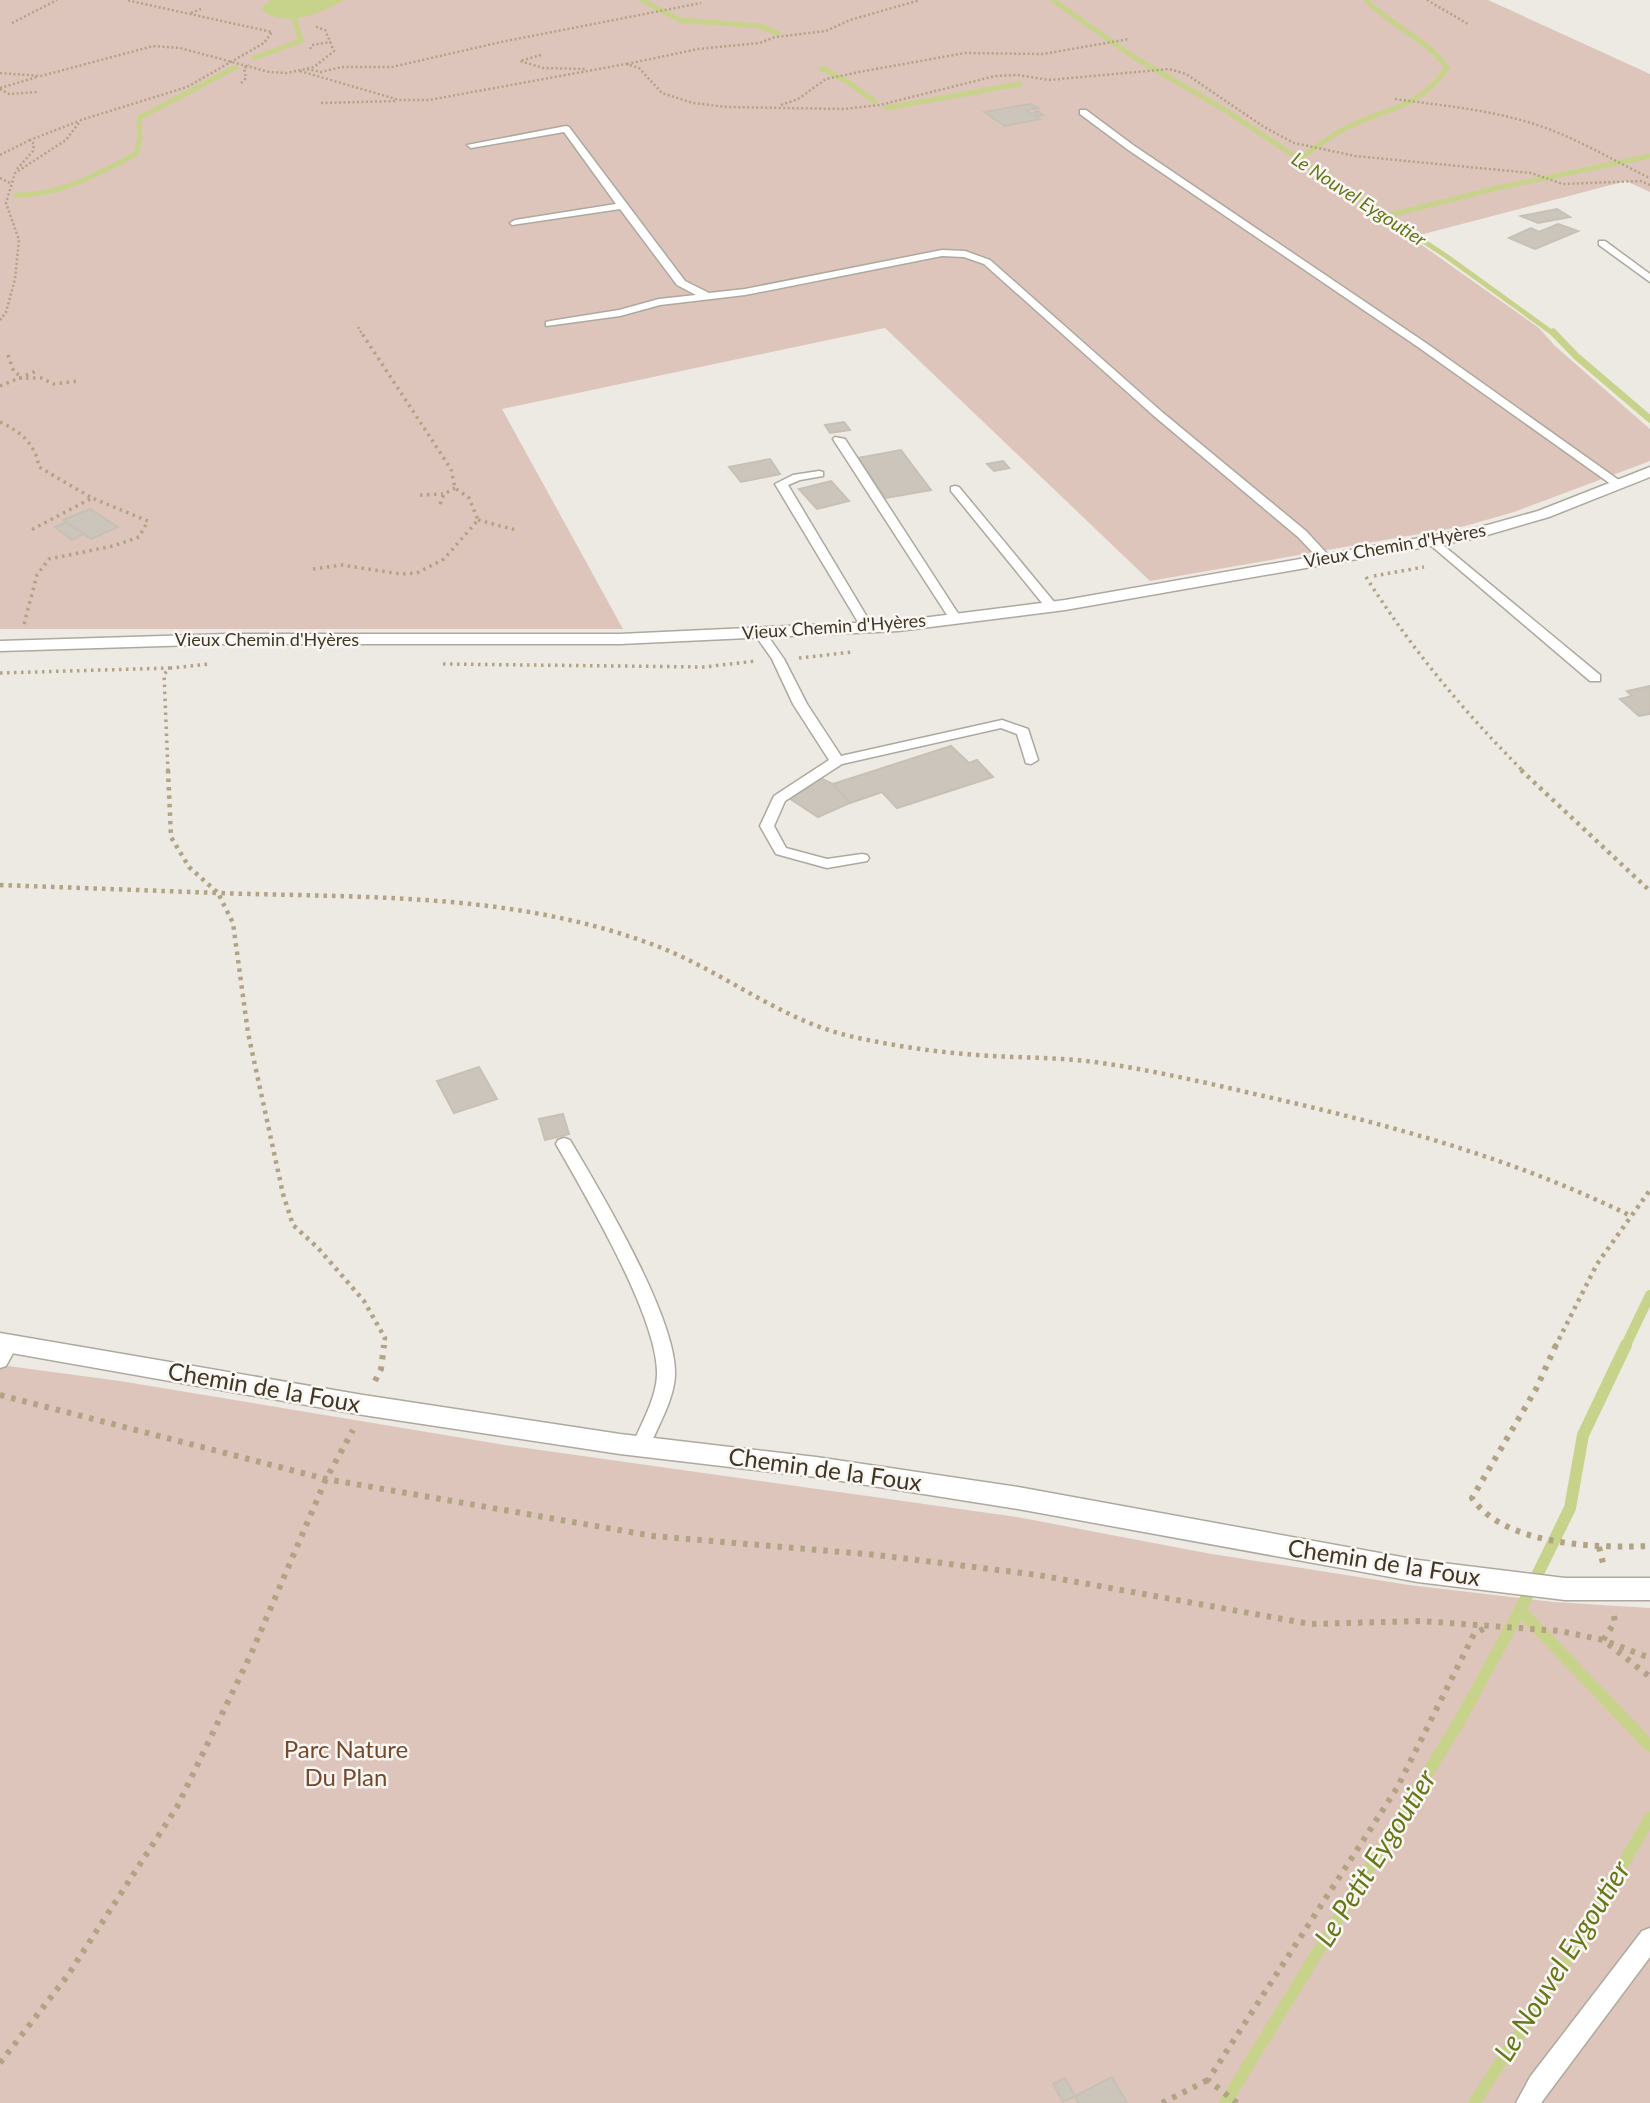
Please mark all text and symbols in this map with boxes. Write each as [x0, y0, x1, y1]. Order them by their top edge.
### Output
water label: Le Nouvel Eygoutier [1288, 147, 1431, 251]
street label: Vieux Chemin d'Hyères [1302, 518, 1488, 572]
street label: Vieux Chemin d'Hyères [741, 609, 927, 643]
street label: Vieux Chemin d'Hyères [175, 628, 359, 650]
street label: Chemin de la Foux [166, 1355, 363, 1418]
street label: Chemin de la Foux [727, 1441, 924, 1496]
street label: Chemin de la Foux [1286, 1532, 1483, 1591]
park label: Parc Nature Du Plan [284, 1734, 408, 1791]
water label: Le Petit Eygoutier [1306, 1762, 1442, 1952]
water label: Le Nouvel Eygoutier [1486, 1854, 1637, 2067]

